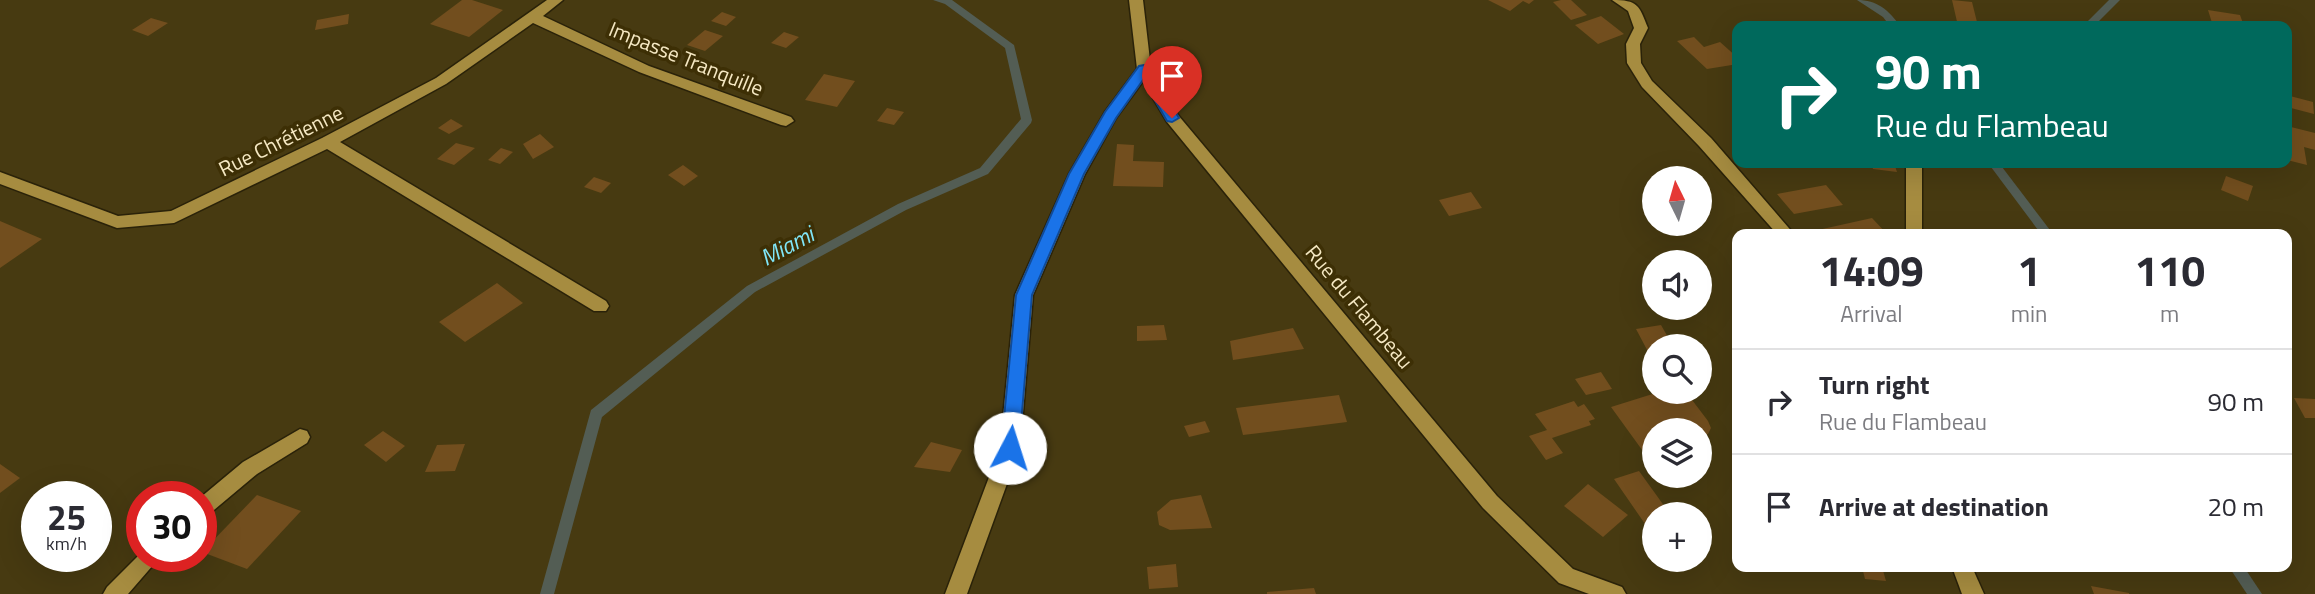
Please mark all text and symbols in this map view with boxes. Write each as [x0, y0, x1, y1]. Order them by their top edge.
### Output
street label: Impasse Tranquille [604, 12, 769, 104]
text: 90 m [1875, 33, 1982, 108]
pin [1142, 46, 1202, 118]
icon: right [1760, 49, 1851, 140]
icon: arrive [1153, 57, 1191, 95]
street label: Rue Chrétienne [213, 96, 348, 184]
text: Rue du Flambeau [1875, 101, 2109, 149]
north arrow [1642, 166, 1712, 236]
map controls [1642, 166, 1712, 572]
water label: Miami [753, 216, 822, 274]
street label: Rue du Flambeau [1298, 237, 1421, 375]
text: 14:09 [1819, 238, 1924, 302]
text: 1 [2017, 238, 2041, 302]
text: 110 [2134, 238, 2205, 302]
button: sound [1642, 250, 1712, 320]
text: Arrival [1840, 296, 1903, 331]
text: min [2011, 296, 2047, 331]
text: m [2160, 296, 2179, 331]
button: search [1642, 334, 1712, 404]
text: Turn right [1819, 365, 1930, 404]
text: 90 m [2207, 382, 2264, 421]
icon: right [1760, 383, 1798, 421]
text: Rue du Flambeau [1819, 404, 1987, 439]
position arrow [973, 411, 1047, 485]
button: layers [1642, 418, 1712, 488]
speed limit sign: 30 [126, 481, 217, 572]
text: Arrive at destination [1819, 487, 2049, 526]
text: 20 m [2207, 487, 2264, 526]
icon: arrive [1760, 488, 1798, 526]
text: 25 [47, 490, 86, 544]
button: + [1642, 502, 1712, 572]
text: km/h [46, 530, 87, 557]

